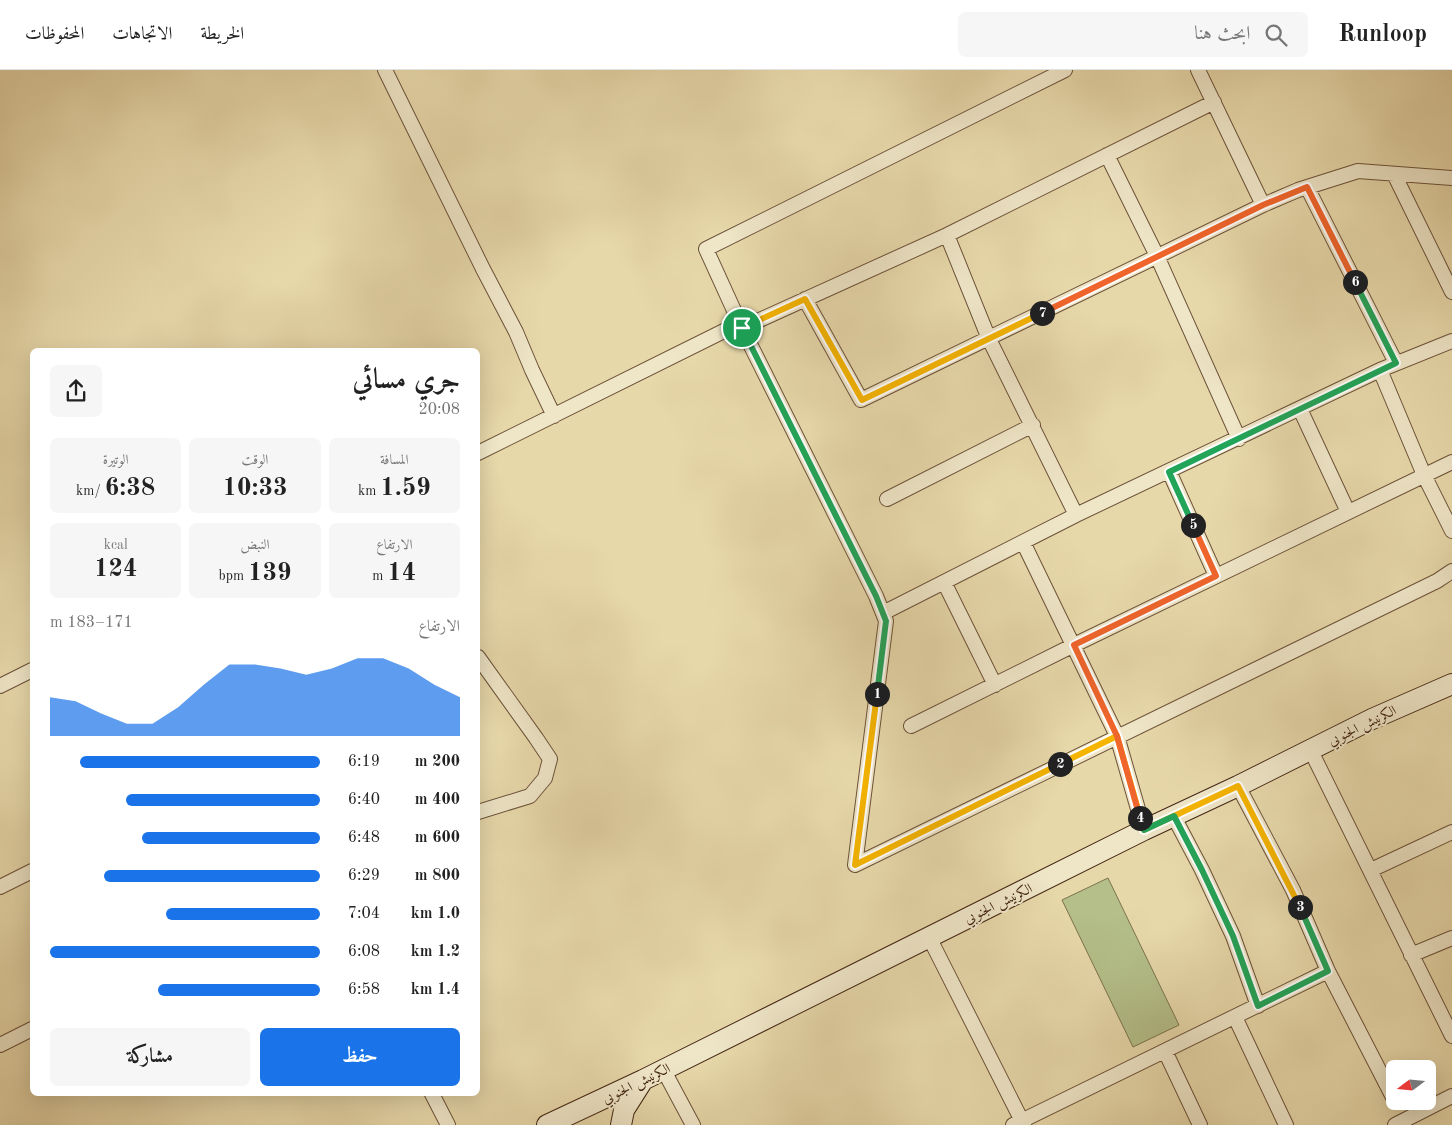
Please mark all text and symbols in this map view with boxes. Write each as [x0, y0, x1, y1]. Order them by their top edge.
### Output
search box [958, 12, 1308, 57]
icon: search [1262, 21, 1290, 49]
text: Runloop [1338, 23, 1427, 47]
text: المحفوظات [25, 25, 84, 43]
text: الاتجاهات [112, 25, 172, 43]
text: الخريطة [200, 25, 244, 43]
text: ابحث هنا [1194, 25, 1250, 44]
pin: 6 [1342, 270, 1368, 294]
text: 6 [1351, 275, 1360, 289]
pin: 7 [1030, 300, 1054, 326]
text: 7 [1038, 306, 1047, 320]
pin [721, 307, 763, 349]
icon: arrive [728, 314, 756, 342]
button: share [50, 365, 102, 417]
text: جري مسائي [352, 367, 460, 395]
text: 20:08 [418, 402, 460, 418]
text: الوتيرة [103, 453, 129, 467]
text: الوقت [242, 453, 268, 467]
text: المسافة [380, 453, 409, 467]
text: 6:38 [105, 476, 155, 501]
text: 10:33 [223, 476, 288, 501]
text: 1.59 [380, 476, 431, 501]
text: /km [76, 484, 105, 498]
text: km [358, 484, 380, 498]
pin: 5 [1180, 512, 1206, 538]
text: 5 [1189, 518, 1198, 532]
text: kcal [104, 538, 128, 552]
text: النبض [241, 538, 269, 552]
text: الارتفاع [376, 538, 413, 552]
text: 124 [94, 557, 137, 582]
text: 139 [248, 561, 292, 586]
text: 14 [387, 561, 416, 586]
text: bpm [219, 569, 248, 583]
text: m [372, 569, 387, 583]
text: 171–183 m [50, 615, 133, 631]
text: الارتفاع [418, 619, 460, 635]
pin: 1 [864, 682, 890, 706]
text: 1 [873, 687, 882, 701]
street label: الكرنيش الجنوبي [1326, 703, 1400, 752]
pin: 2 [1048, 752, 1072, 776]
text: 6:19 [348, 754, 380, 770]
text: 200 m [415, 754, 460, 770]
text: 2 [1056, 757, 1065, 771]
text: 6:40 [348, 792, 380, 808]
text: 400 m [415, 792, 460, 808]
pin: 4 [1128, 806, 1152, 830]
text: 4 [1136, 811, 1145, 825]
text: 6:48 [348, 830, 380, 846]
text: 600 m [415, 830, 460, 846]
text: 6:29 [348, 868, 380, 884]
text: 800 m [415, 868, 460, 884]
street label: الكرنيش الجنوبي [962, 881, 1036, 930]
pin: 3 [1288, 894, 1312, 920]
text: 3 [1296, 900, 1305, 914]
text: 7:04 [348, 906, 380, 922]
text: 1.0 km [411, 906, 460, 922]
text: 6:08 [348, 944, 380, 960]
text: 1.2 km [411, 944, 460, 960]
text: 6:58 [348, 982, 380, 998]
text: 1.4 km [411, 982, 460, 998]
button: مشاركة [50, 1028, 250, 1086]
button: حفظ [260, 1028, 460, 1086]
north arrow [1386, 1060, 1436, 1110]
map controls [1386, 1060, 1436, 1110]
street label: الكرنيش الجنوبي [600, 1061, 674, 1110]

